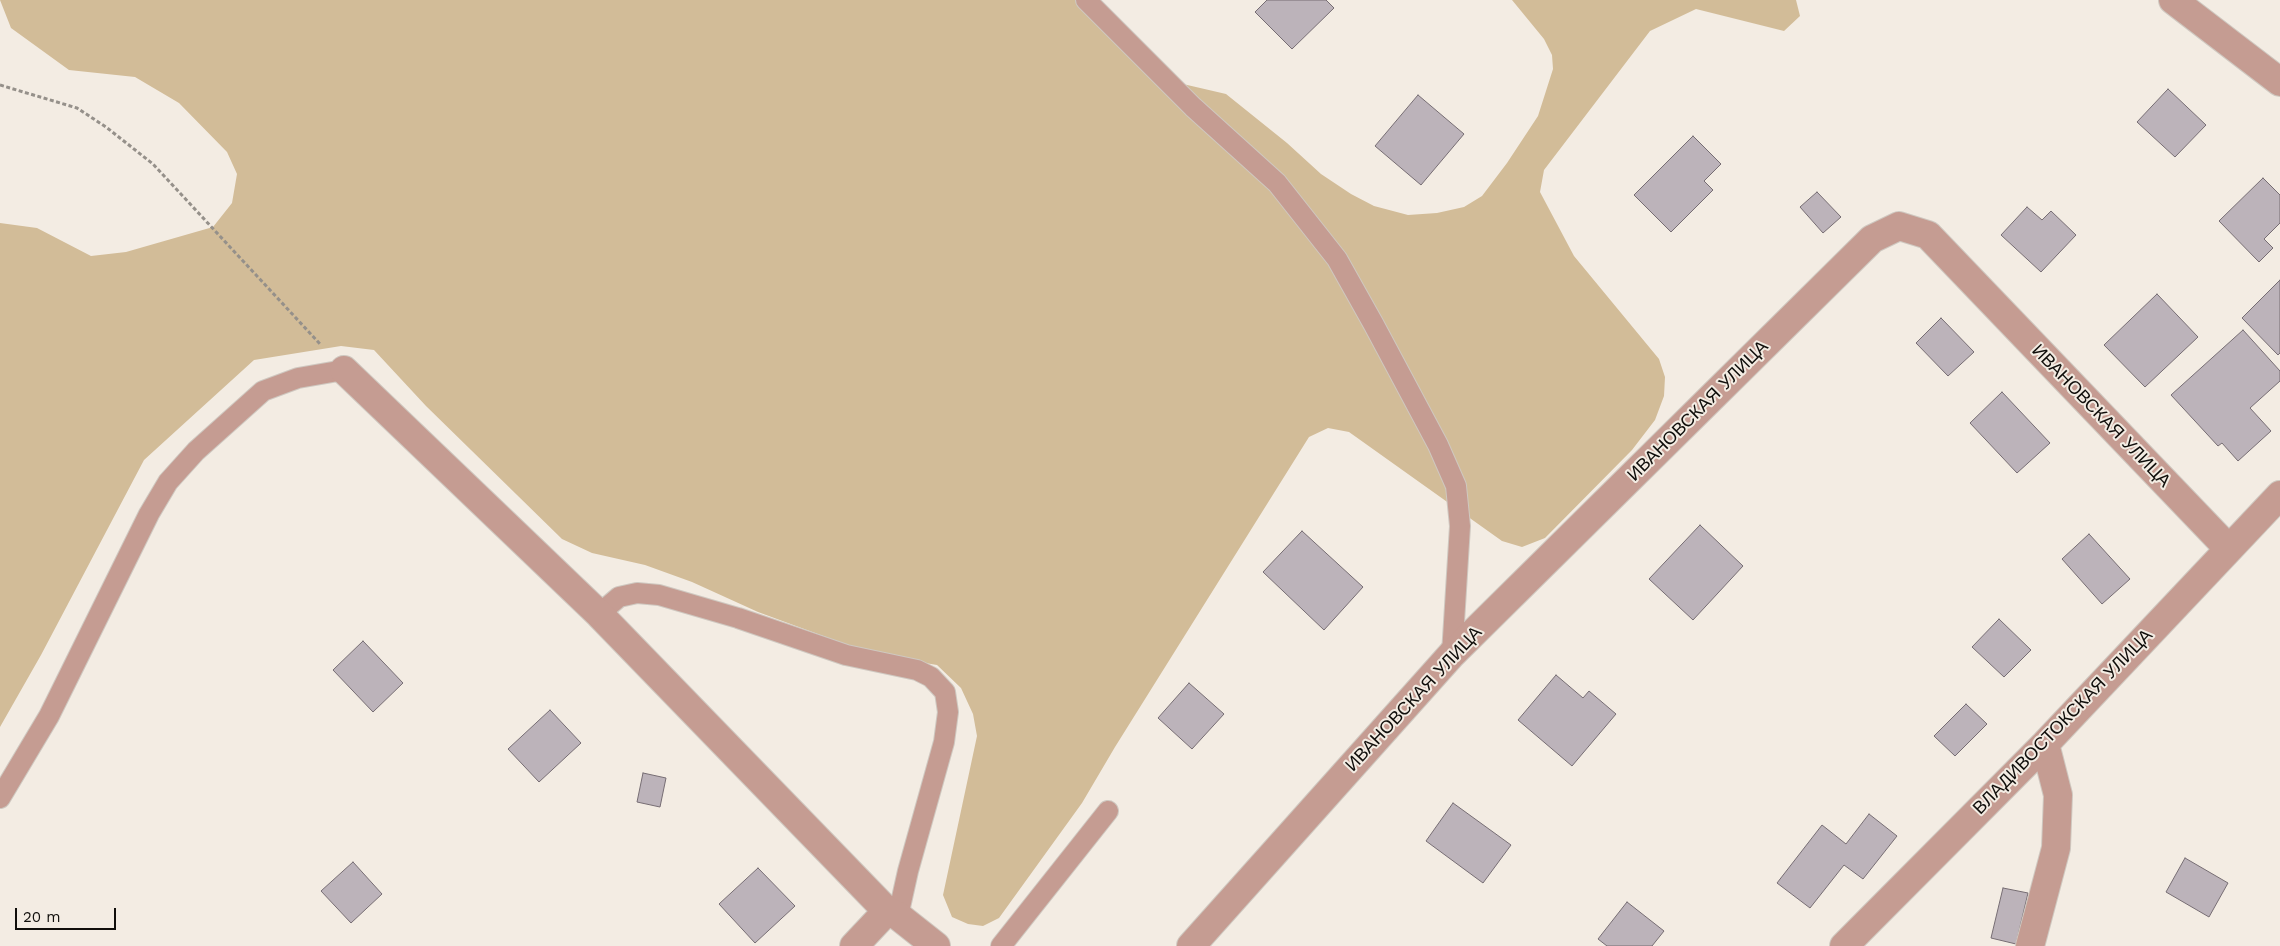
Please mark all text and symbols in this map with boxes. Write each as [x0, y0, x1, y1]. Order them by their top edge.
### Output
street label: ИВАНОВСКАЯ УЛИЦА [1623, 336, 1773, 486]
street label: ИВАНОВСКАЯ УЛИЦА [2027, 340, 2175, 492]
street label: ИВАНОВСКАЯ УЛИЦА [1341, 622, 1487, 776]
street label: ВЛАДИВОСТОКСКАЯ УЛИЦА [1969, 625, 2157, 819]
scale bar [18, 898, 119, 930]
text: 20 m [23, 908, 61, 926]

